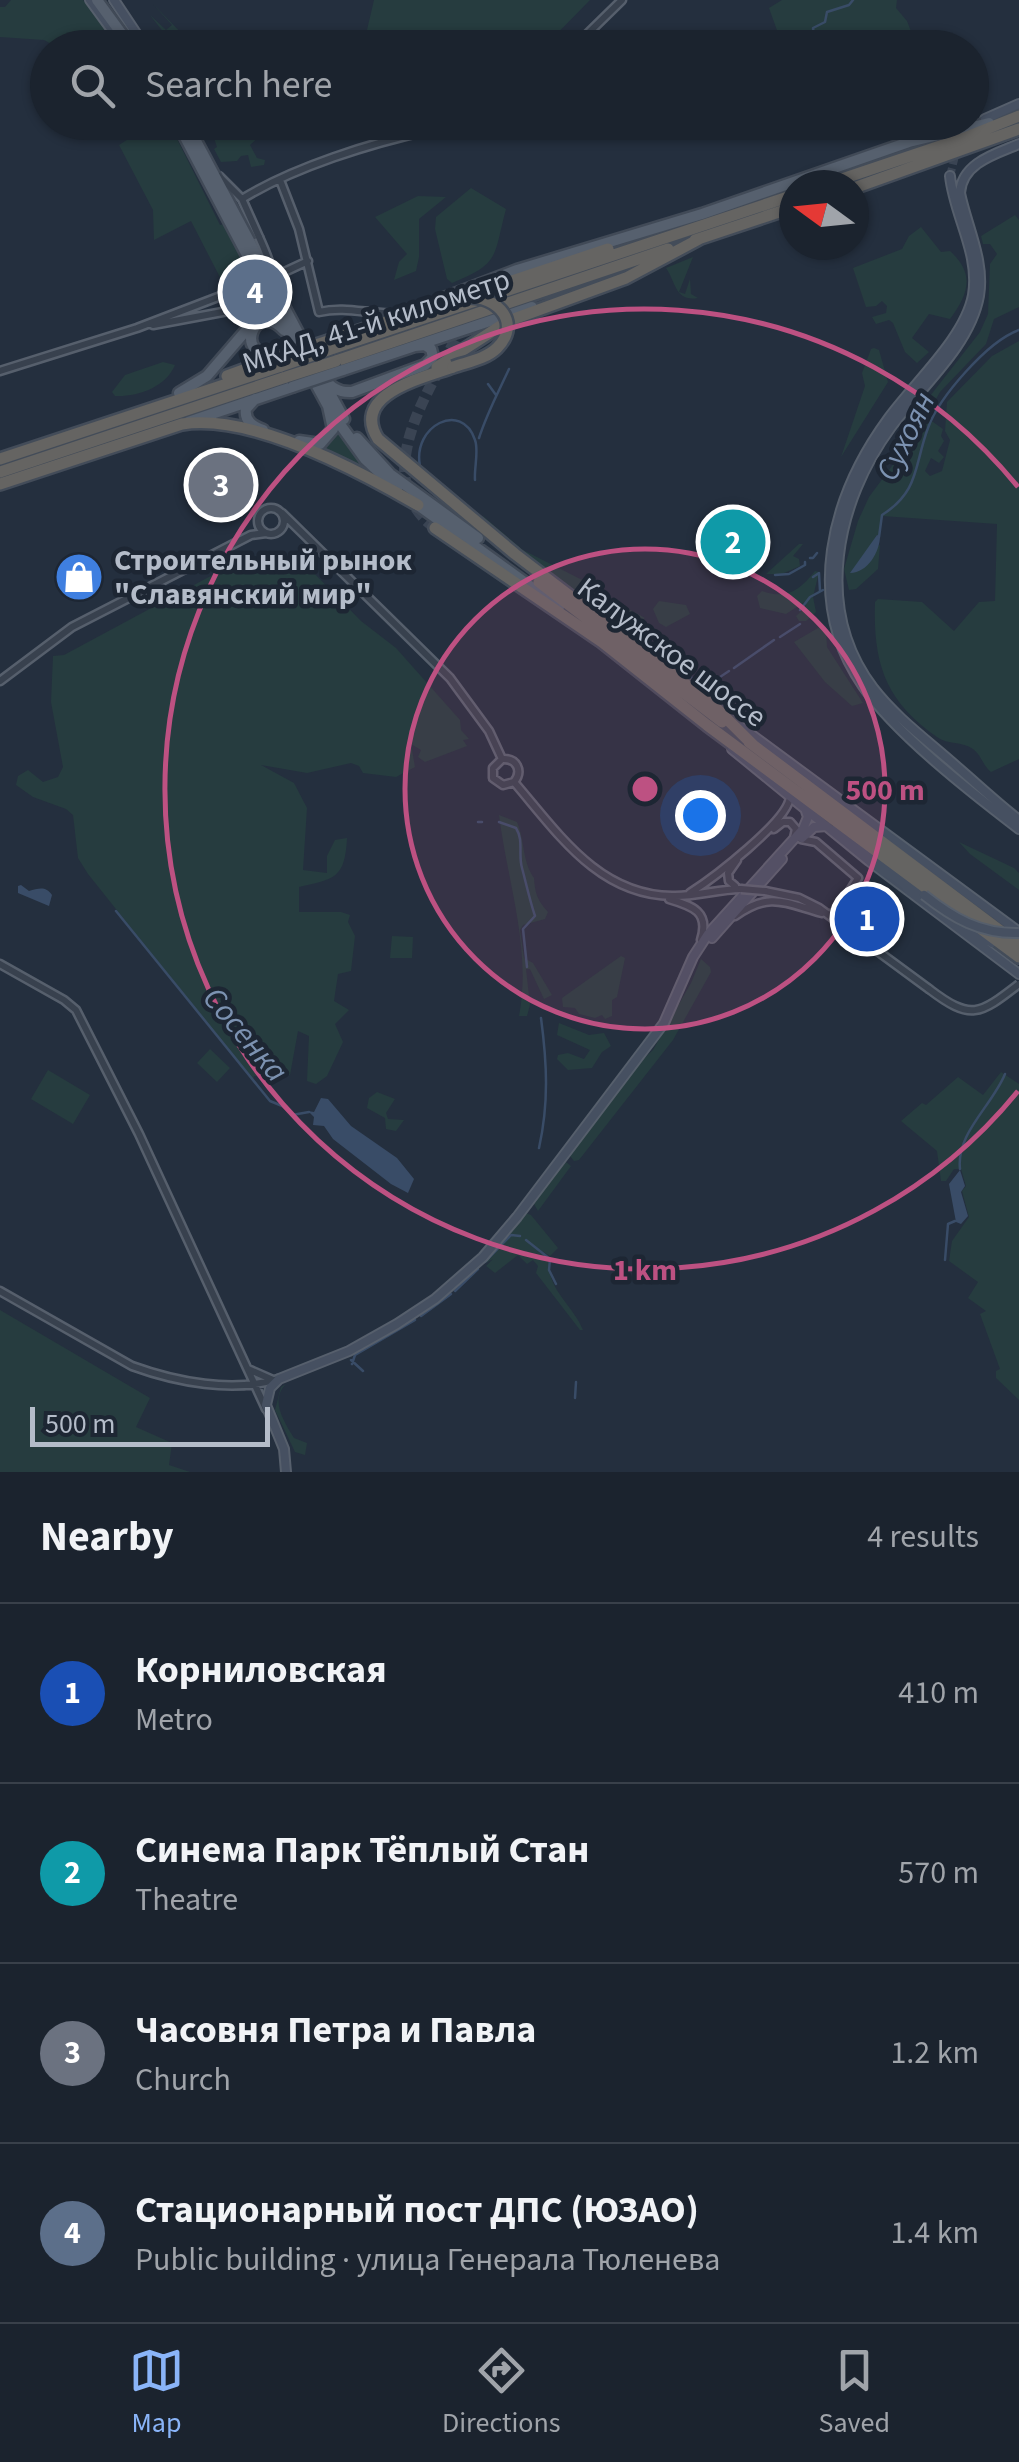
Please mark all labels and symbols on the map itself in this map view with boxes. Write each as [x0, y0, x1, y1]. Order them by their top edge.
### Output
north arrow [779, 170, 869, 260]
pin: 4 [222, 254, 288, 330]
street label: МКАД, 41-й километр [238, 261, 514, 381]
water label: Сухоян [865, 384, 947, 489]
pin: 3 [188, 448, 254, 522]
pin: 2 [700, 504, 766, 580]
place label: Строительный рынок "Славянский мир" [114, 539, 412, 616]
shop icon: Строительный рынок "Славянский мир" [53, 551, 105, 603]
street label: Калужское шоссе [568, 567, 775, 738]
text: 500 m [845, 769, 925, 812]
centre of rings [627, 771, 663, 807]
your location [675, 790, 726, 841]
pin: 1 [834, 882, 900, 956]
water label: Сосенка [192, 977, 299, 1092]
text: 1 km [613, 1249, 677, 1292]
scale bar [30, 1402, 270, 1446]

